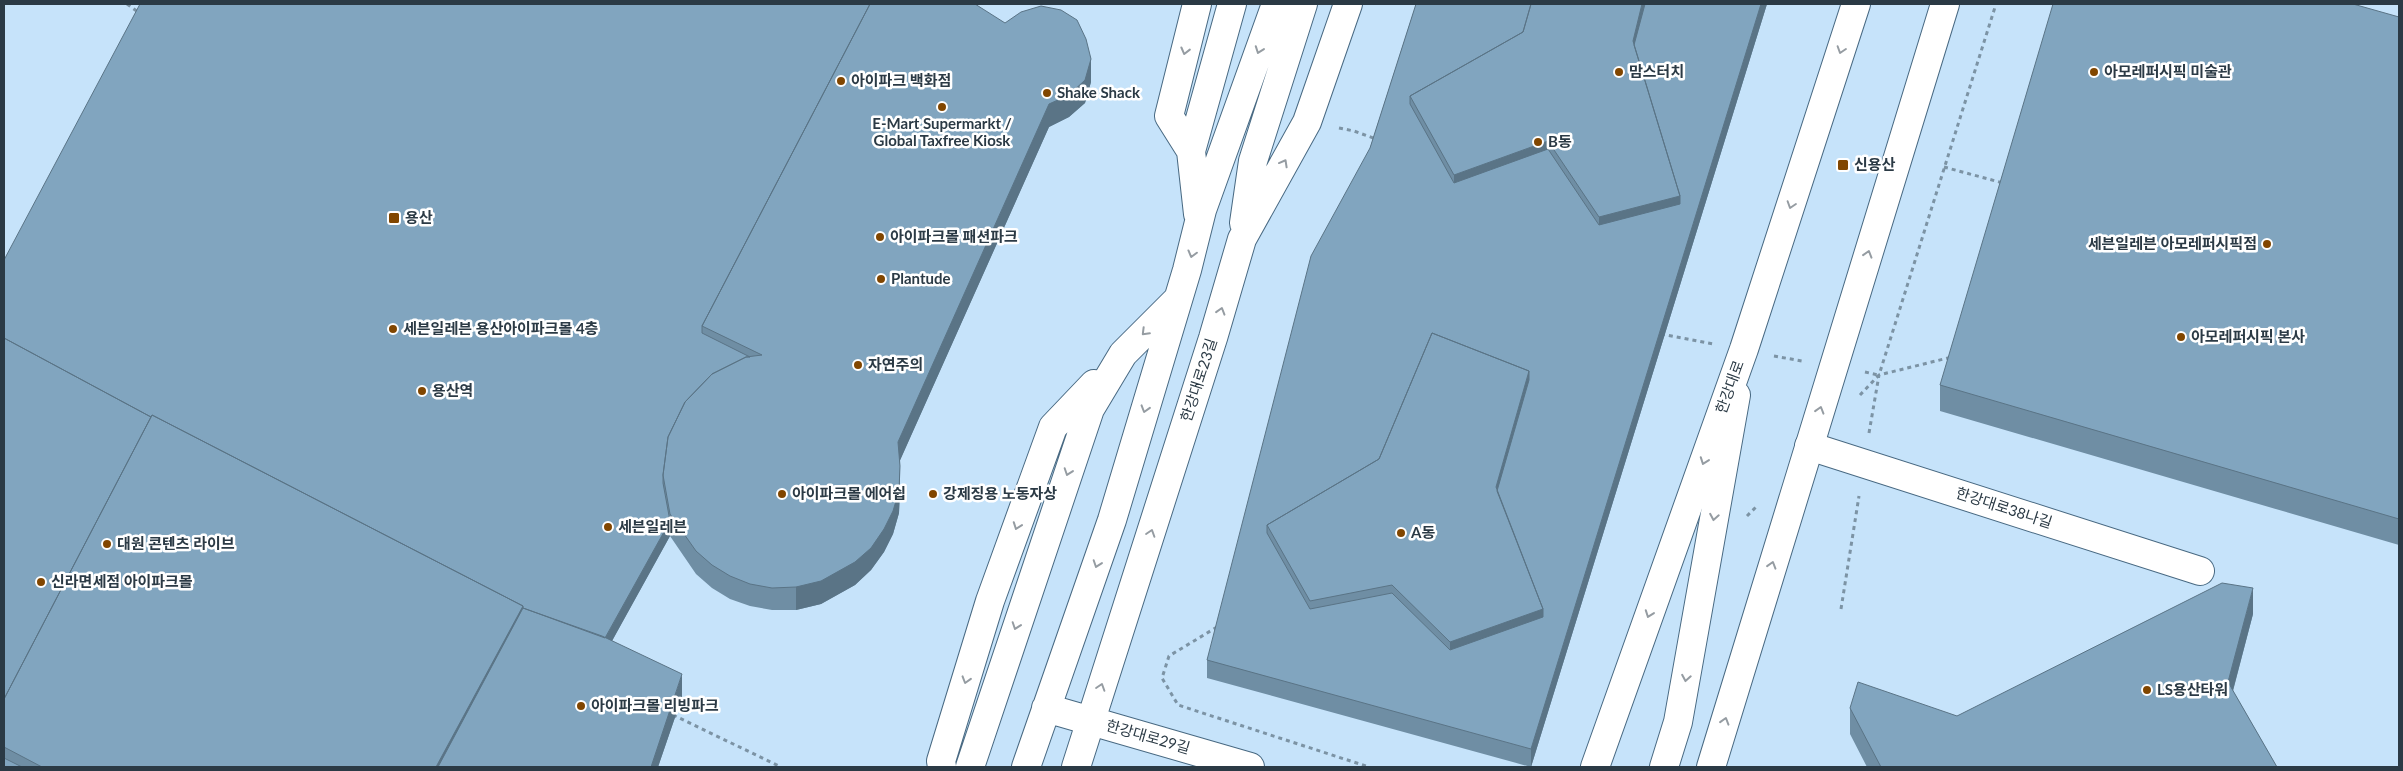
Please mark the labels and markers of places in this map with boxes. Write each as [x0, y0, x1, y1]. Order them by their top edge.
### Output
place label: 맘스터치 [1629, 62, 1684, 80]
place label: 아모레퍼시픽 미술관 [2104, 62, 2232, 80]
marker: 맘스터치 [1613, 66, 1625, 78]
marker: 아모레퍼시픽 미술관 [2088, 66, 2100, 78]
place label: 아이파크 백화점 [851, 71, 951, 89]
marker: 아이파크 백화점 [835, 75, 847, 87]
place label: Shake Shack [1057, 83, 1141, 101]
marker: Shake Shack [1041, 87, 1053, 99]
marker: E-Mart Supermarkt / Global Taxfree Kiosk [936, 101, 948, 113]
place label: E-Mart Supermarkt / Global Taxfree Kiosk [872, 114, 1012, 149]
place label: B동 [1548, 132, 1572, 150]
marker: B동 [1532, 136, 1544, 148]
place label: 신용산 [1854, 155, 1896, 173]
marker: 신용산 [1836, 158, 1850, 172]
place label: 용산 [405, 208, 433, 226]
marker: 용산 [387, 211, 401, 225]
place label: 아이파크몰 패션파크 [890, 227, 1018, 245]
marker: 아이파크몰 패션파크 [874, 231, 886, 243]
place label: 세븐일레븐 아모레퍼시픽점 [2088, 234, 2257, 252]
marker: 세븐일레븐 아모레퍼시픽점 [2261, 238, 2273, 250]
place label: Plantude [891, 269, 951, 287]
marker: Plantude [875, 273, 887, 285]
place label: 세븐일레븐 용산아이파크몰 4층 [403, 319, 599, 337]
marker: 세븐일레븐 용산아이파크몰 4층 [387, 323, 399, 335]
place label: 아모레퍼시픽 본사 [2191, 327, 2305, 345]
marker: 아모레퍼시픽 본사 [2175, 331, 2187, 343]
place label: 자연주의 [868, 355, 923, 373]
marker: 자연주의 [852, 359, 864, 371]
place label: 용산역 [432, 381, 473, 399]
marker: 용산역 [416, 385, 428, 397]
place label: 아이파크몰 에어쉽 [792, 484, 906, 502]
place label: 강제징용 노동자상 [943, 484, 1057, 502]
marker: 아이파크몰 에어쉽 [776, 488, 788, 500]
marker: 강제징용 노동자상 [927, 488, 939, 500]
place label: 세븐일레븐 [618, 517, 687, 535]
marker: 세븐일레븐 [602, 521, 614, 533]
place label: A동 [1410, 523, 1435, 541]
marker: A동 [1395, 527, 1407, 539]
place label: 대원 콘텐츠 라이브 [117, 534, 235, 552]
marker: 대원 콘텐츠 라이브 [101, 538, 113, 550]
place label: 신라면세점 아이파크몰 [51, 572, 193, 590]
marker: 신라면세점 아이파크몰 [35, 576, 47, 588]
place label: LS용산타워 [2157, 680, 2228, 698]
marker: LS용산타워 [2141, 684, 2153, 696]
place label: 아이파크몰 리빙파크 [591, 696, 719, 714]
marker: 아이파크몰 리빙파크 [575, 700, 587, 712]

